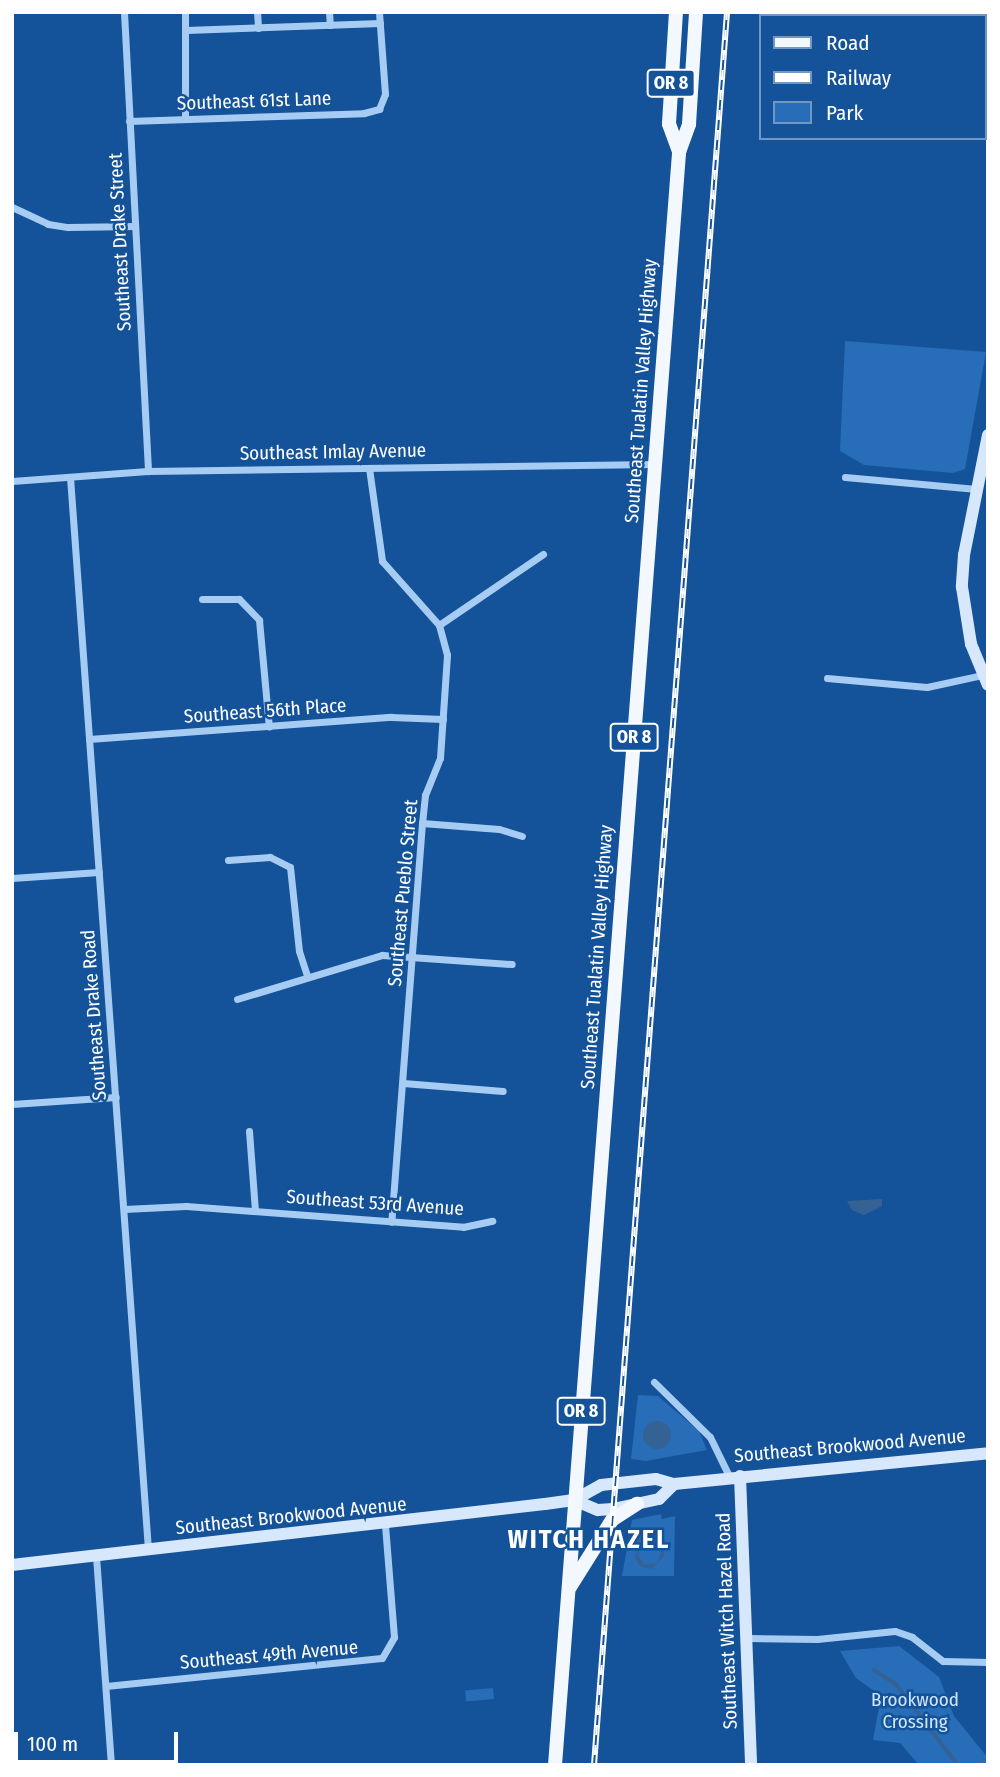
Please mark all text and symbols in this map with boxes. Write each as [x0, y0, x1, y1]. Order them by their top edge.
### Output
legend [758, 14, 986, 140]
text: Road [826, 30, 870, 56]
text: Railway [826, 65, 891, 91]
road number: OR 8 [646, 68, 696, 98]
street label: Southeast 61st Lane [176, 87, 332, 115]
text: Park [826, 100, 863, 126]
street label: Southeast Drake Street [104, 152, 136, 332]
street label: Southeast Tualatin Valley Highway [620, 258, 662, 524]
street label: Southeast Imlay Avenue [240, 439, 426, 465]
street label: Southeast 56th Place [183, 694, 347, 728]
road number: OR 8 [610, 722, 658, 752]
street label: Southeast Pueblo Street [383, 798, 423, 988]
street label: Southeast Tualatin Valley Highway [576, 824, 618, 1090]
street label: Southeast Drake Road [77, 929, 111, 1101]
street label: Southeast 53rd Avenue [286, 1185, 464, 1221]
road number: OR 8 [556, 1396, 606, 1426]
street label: Southeast Brookwood Avenue [733, 1425, 967, 1467]
street label: Southeast Brookwood Avenue [174, 1493, 408, 1539]
street label: Southeast Witch Hazel Road [712, 1512, 742, 1730]
district label: WITCH HAZEL [509, 1524, 669, 1556]
street label: Southeast 49th Avenue [179, 1636, 359, 1674]
park label: Brookwood Crossing [871, 1689, 959, 1733]
scale bar [18, 1718, 182, 1762]
text: 100 m [27, 1731, 78, 1757]

